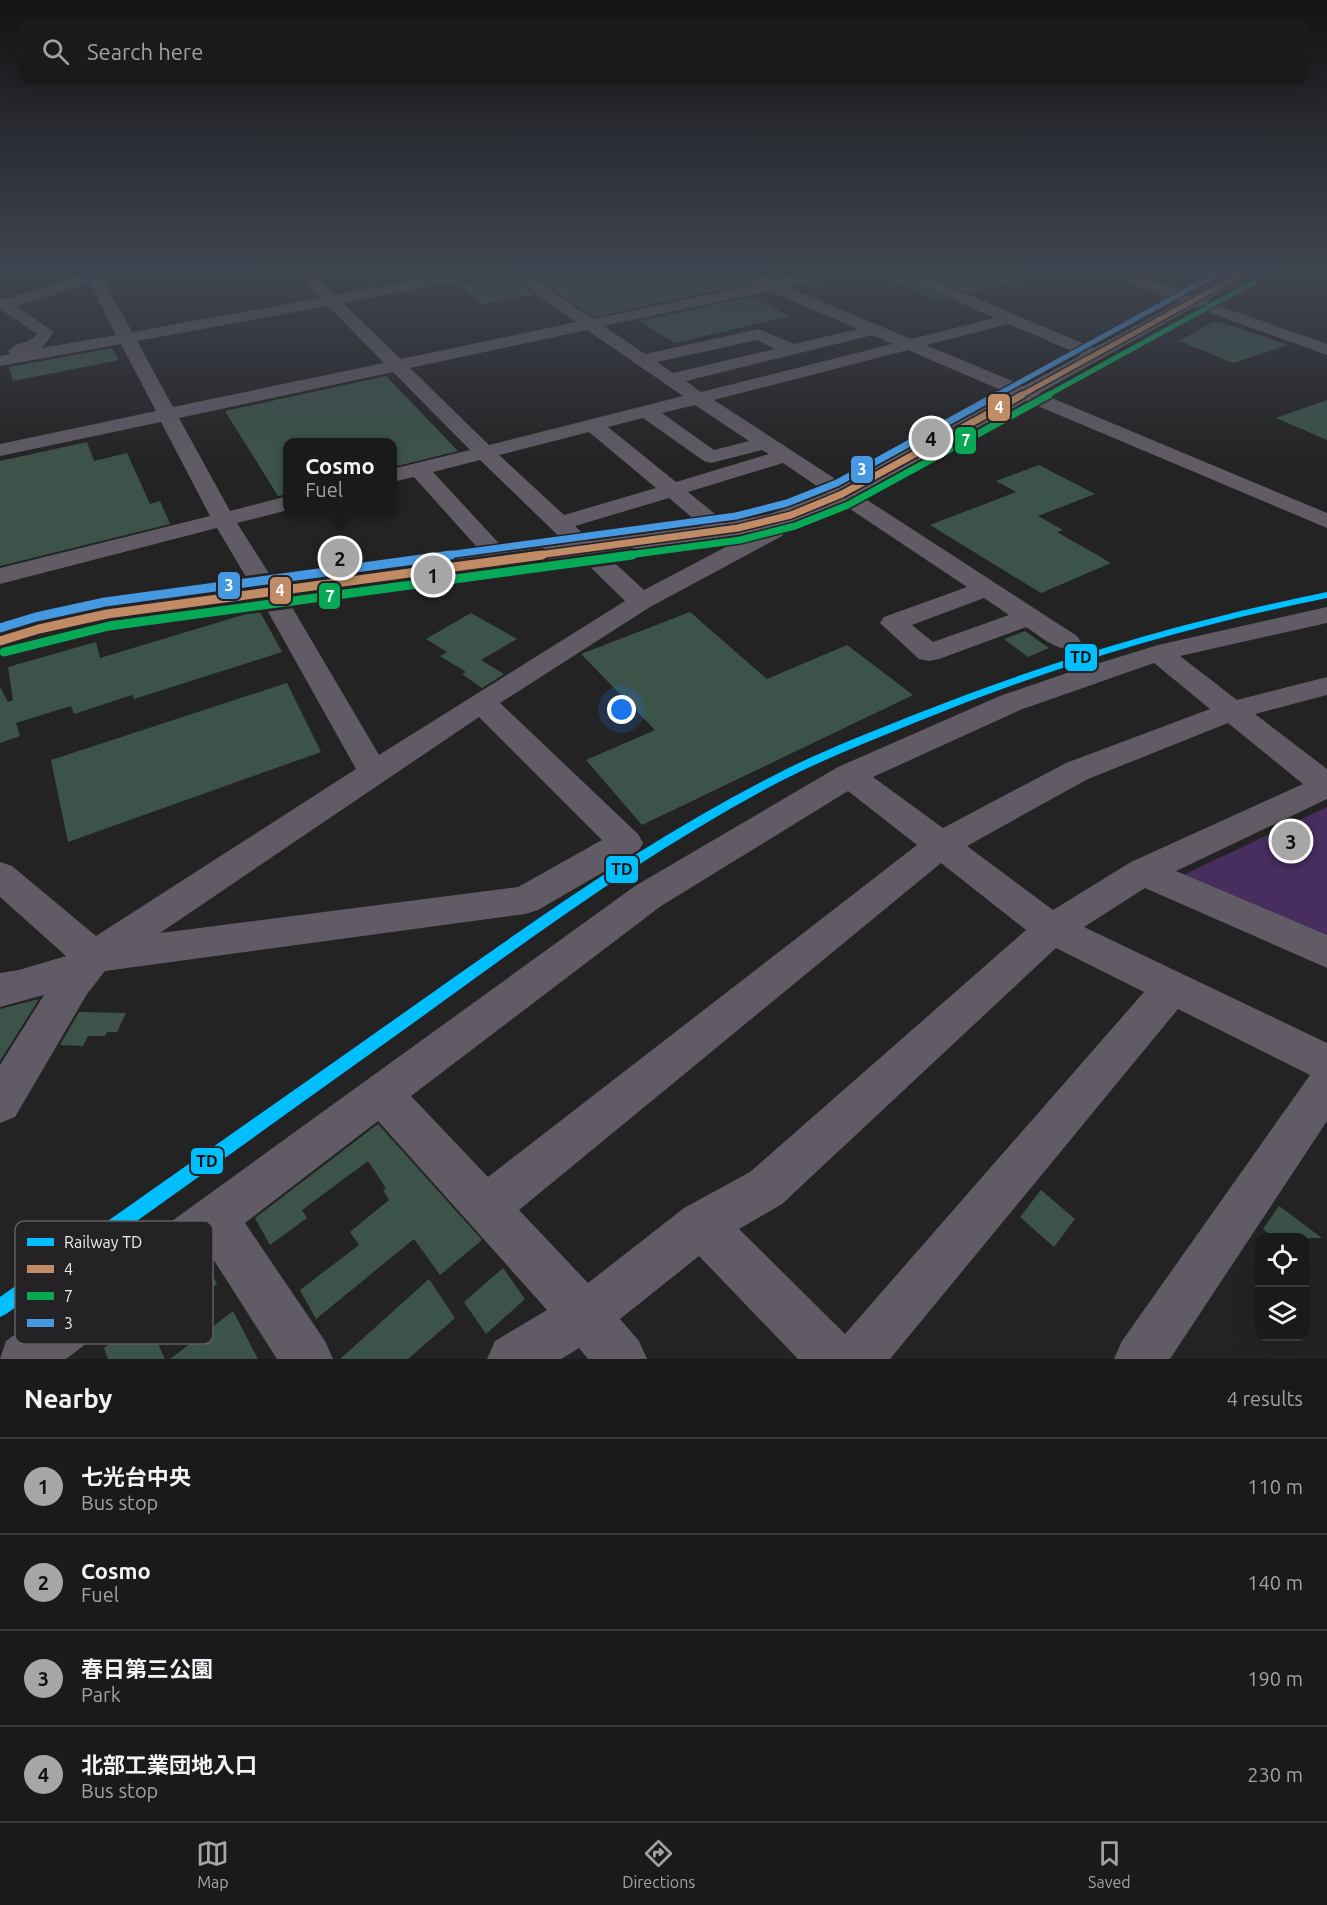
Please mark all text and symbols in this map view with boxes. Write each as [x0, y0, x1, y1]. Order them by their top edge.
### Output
search box [18, 18, 1309, 84]
icon: search [39, 35, 72, 68]
text: Search here [87, 39, 203, 64]
line badge: 4 [987, 393, 1011, 422]
text: 4 [994, 398, 1004, 416]
pin: 4 [912, 416, 950, 460]
line badge: 7 [954, 426, 977, 455]
text: 7 [961, 431, 971, 449]
popup [283, 438, 397, 516]
text: Cosmo [305, 453, 375, 478]
line badge: 3 [850, 455, 874, 484]
text: 3 [857, 460, 867, 478]
text: Fuel [305, 478, 343, 501]
pin: 2 [320, 536, 360, 580]
pin: 1 [414, 552, 452, 598]
line badge: 3 [217, 571, 241, 600]
text: 3 [224, 576, 234, 594]
line badge: 4 [269, 576, 292, 605]
text: 4 [275, 581, 285, 599]
line badge: 7 [318, 582, 341, 610]
text: 7 [325, 587, 335, 605]
line badge: TD [1064, 643, 1098, 672]
text: TD [1070, 648, 1092, 666]
your location [607, 695, 636, 724]
pin: 3 [1272, 818, 1310, 864]
line badge: TD [605, 855, 639, 884]
text: TD [611, 860, 633, 878]
line badge: TD [190, 1147, 224, 1175]
text: TD [196, 1152, 218, 1170]
legend [15, 1221, 213, 1344]
text: Railway TD [64, 1233, 142, 1251]
map controls [1255, 1233, 1309, 1341]
button: locate [1255, 1233, 1309, 1287]
text: 4 [64, 1260, 73, 1278]
text: 7 [64, 1287, 73, 1305]
button: layers [1255, 1287, 1309, 1341]
text: 3 [64, 1314, 73, 1332]
text: Nearby [24, 1384, 112, 1413]
text: 4 results [1227, 1387, 1303, 1410]
text: 七光台中央 [81, 1464, 191, 1489]
text: 1 [38, 1475, 49, 1498]
text: 110 m [1247, 1475, 1303, 1498]
text: Bus stop [81, 1491, 158, 1514]
text: Cosmo [81, 1558, 151, 1583]
text: 2 [38, 1571, 49, 1594]
text: 140 m [1247, 1571, 1303, 1594]
text: Fuel [81, 1583, 119, 1606]
text: 春日第三公園 [81, 1656, 213, 1681]
text: 3 [38, 1667, 49, 1690]
text: 190 m [1247, 1667, 1303, 1690]
text: Park [81, 1683, 121, 1706]
text: 北部工業団地入口 [81, 1752, 257, 1777]
text: 4 [38, 1763, 49, 1786]
text: 230 m [1247, 1763, 1303, 1786]
text: Bus stop [81, 1779, 158, 1802]
tab: Map [196, 1837, 229, 1891]
tab: Directions [622, 1837, 695, 1891]
tab: Saved [1088, 1837, 1131, 1891]

